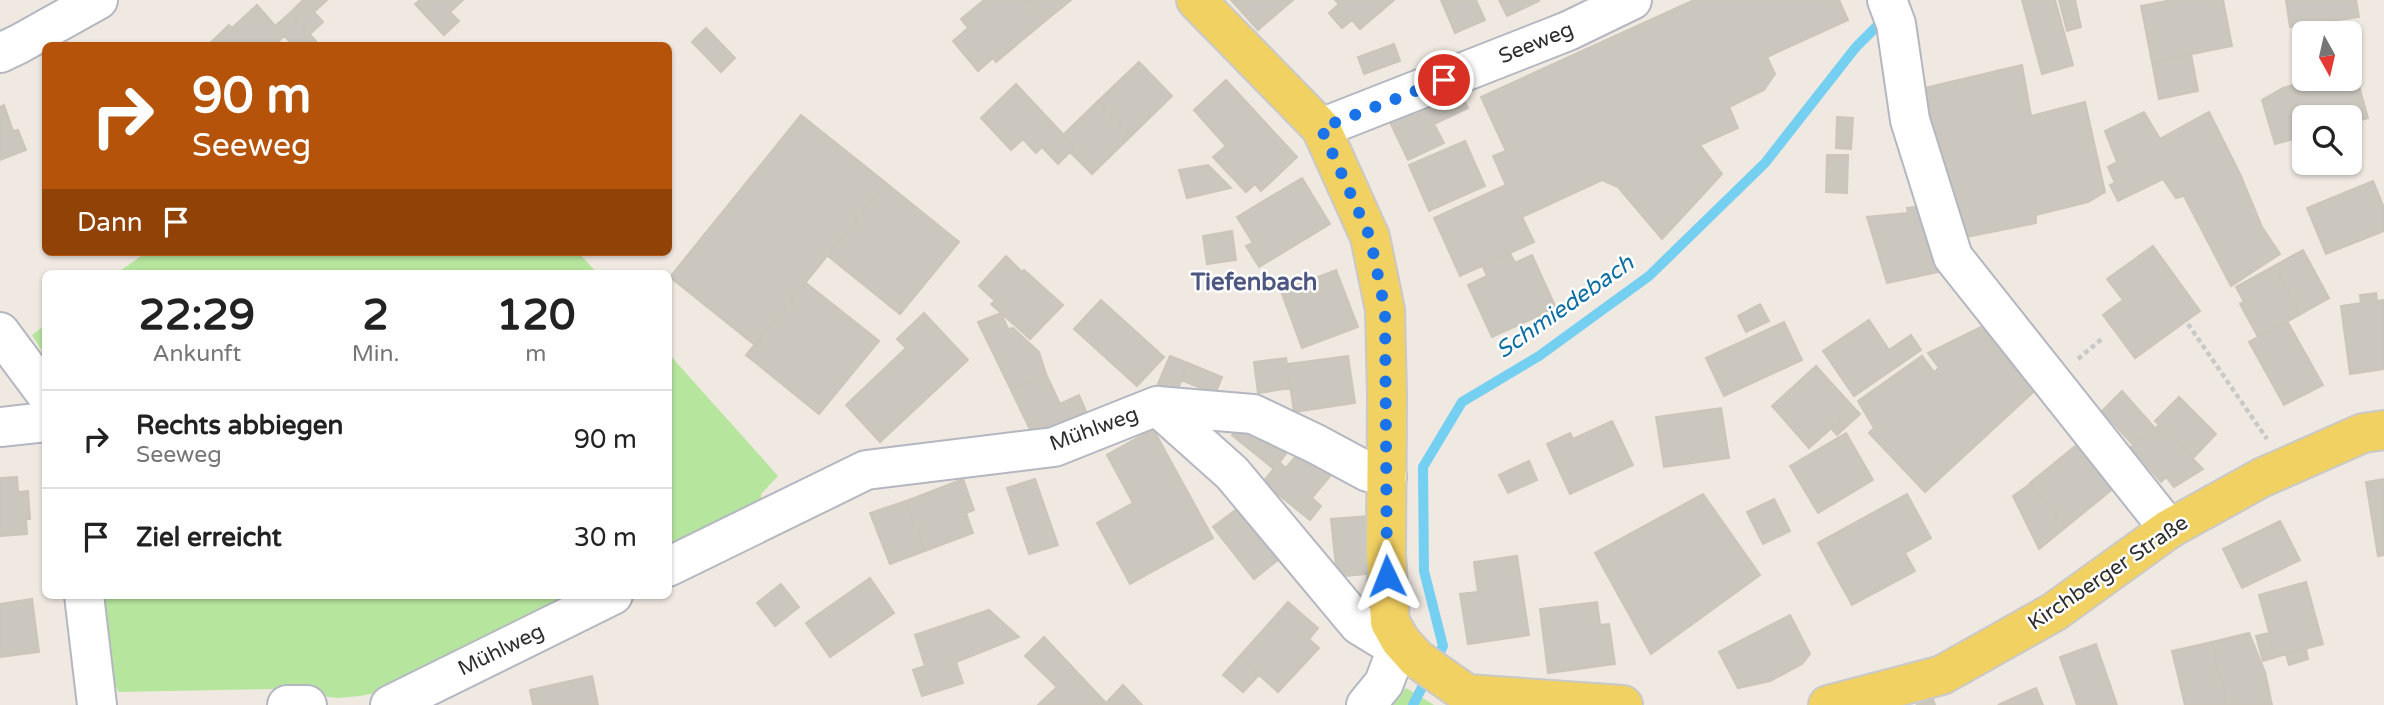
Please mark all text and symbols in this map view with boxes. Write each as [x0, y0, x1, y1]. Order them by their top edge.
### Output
street label: Seeweg [1495, 17, 1577, 69]
north arrow [2292, 21, 2362, 91]
map controls [2292, 21, 2362, 175]
pin [1414, 50, 1474, 110]
icon: arrive [1425, 61, 1463, 99]
text: 90 m [192, 67, 311, 126]
icon: right [77, 70, 168, 161]
button: search [2292, 105, 2362, 175]
text: Seeweg [192, 127, 311, 165]
icon: arrive [157, 203, 195, 241]
text: Dann [77, 207, 143, 238]
water label: Schmiedebach [1491, 249, 1640, 365]
district label: Tiefenbach [1190, 268, 1317, 297]
text: 22:29 [139, 290, 255, 341]
text: 2 [362, 290, 389, 341]
text: 120 [496, 290, 575, 341]
text: Ankunft [153, 340, 241, 368]
text: Min. [352, 340, 399, 368]
text: m [525, 340, 546, 368]
street label: Mühlweg [1046, 401, 1142, 457]
text: Rechts abbiegen [136, 410, 343, 441]
icon: right [77, 420, 115, 458]
text: 90 m [574, 424, 637, 455]
text: Seeweg [136, 441, 222, 469]
street label: Kirchberger Straße [2023, 510, 2193, 636]
icon: arrive [77, 518, 115, 556]
text: Ziel erreicht [136, 522, 282, 553]
text: 30 m [574, 522, 637, 553]
position arrow [1350, 539, 1424, 613]
street label: Mühlweg [454, 619, 548, 681]

